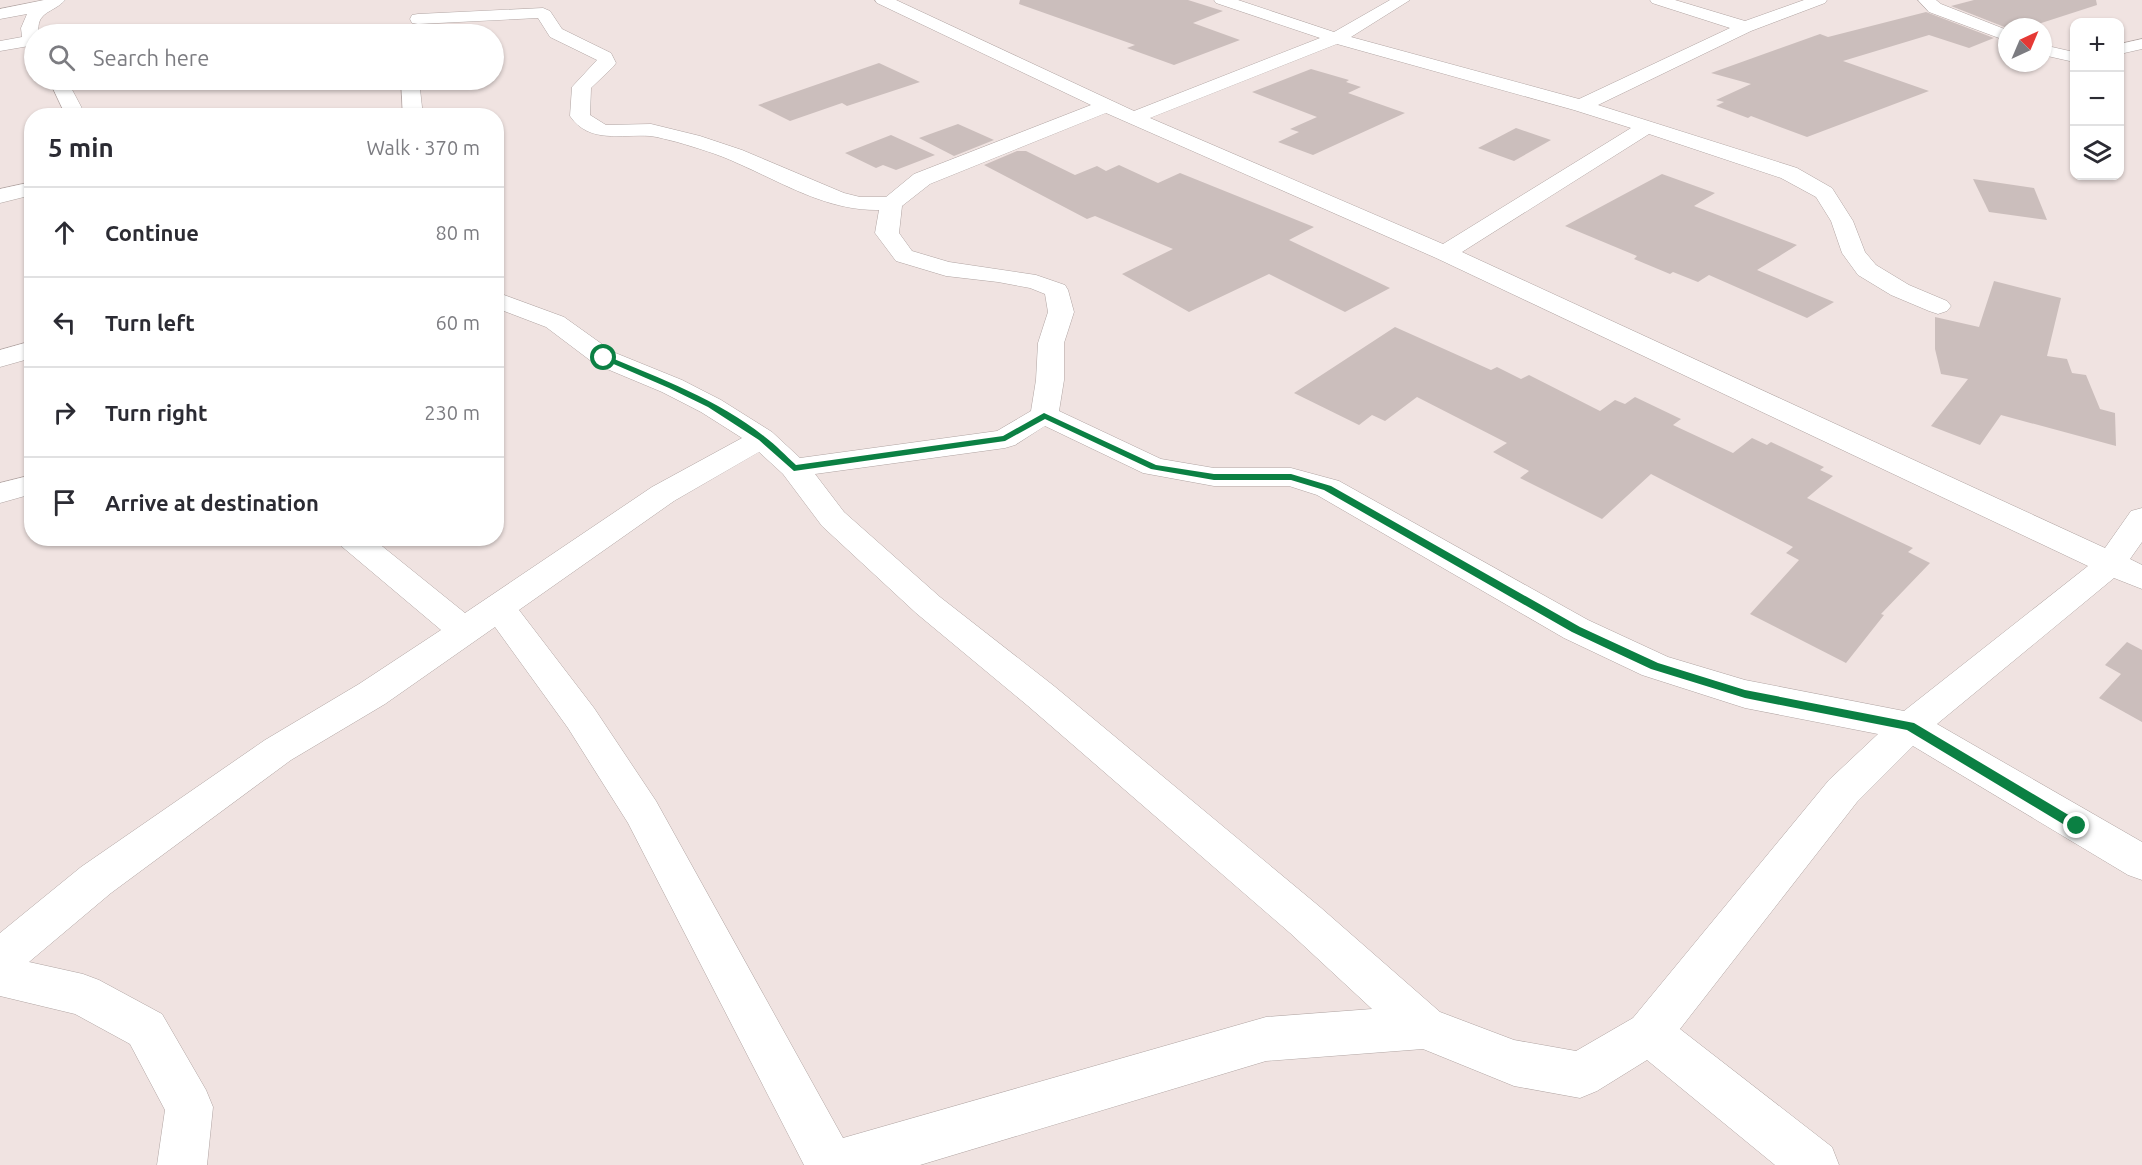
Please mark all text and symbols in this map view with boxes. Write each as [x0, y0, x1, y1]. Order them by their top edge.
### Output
north arrow [1998, 18, 2052, 72]
map controls [2070, 18, 2124, 180]
button: + [2070, 18, 2124, 72]
search box [24, 24, 504, 90]
icon: search [45, 41, 78, 74]
text: Search here [93, 45, 209, 70]
button: − [2070, 72, 2124, 126]
button: layers [2070, 126, 2124, 180]
text: 5 min [48, 133, 114, 162]
text: Walk · 370 m [367, 136, 480, 159]
icon: ahead [48, 216, 81, 249]
text: Continue [105, 220, 199, 245]
text: 80 m [436, 221, 480, 244]
icon: left [48, 306, 81, 339]
text: Turn left [105, 310, 195, 335]
text: 60 m [436, 311, 480, 334]
route start [590, 344, 616, 370]
icon: right [48, 396, 81, 429]
text: Turn right [105, 400, 207, 425]
text: 230 m [424, 401, 480, 424]
icon: arrive [48, 486, 81, 519]
text: Arrive at destination [105, 490, 319, 515]
route end [2063, 812, 2089, 838]

